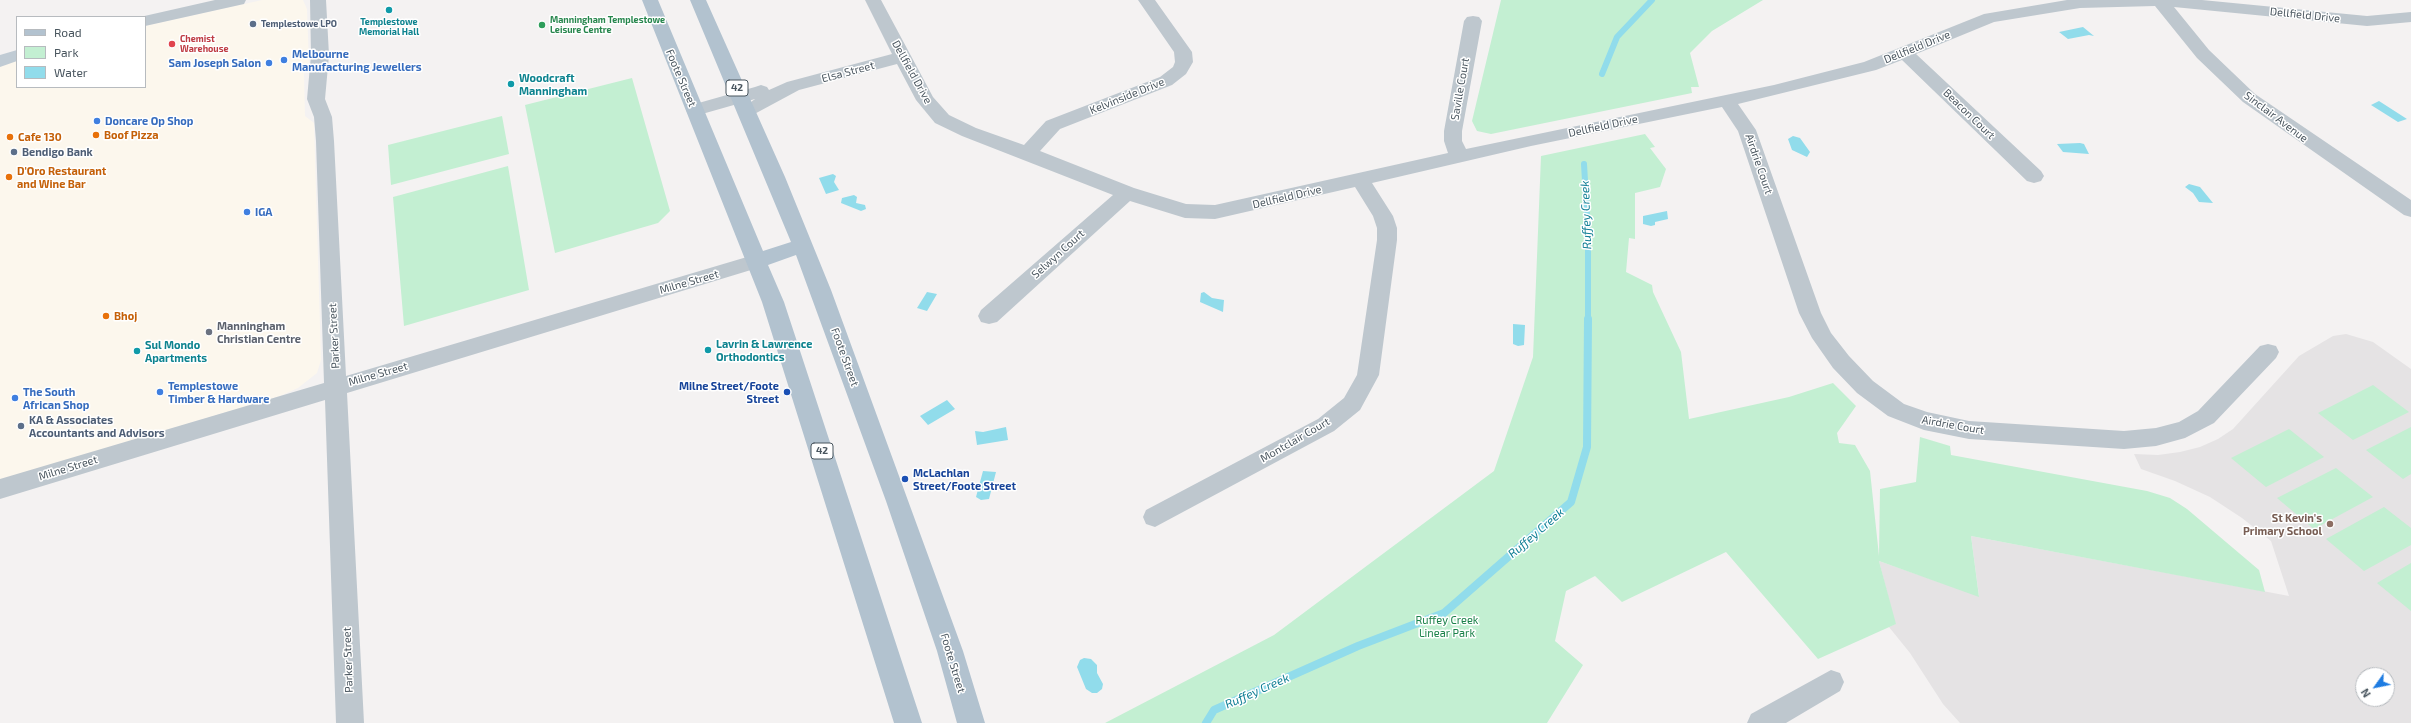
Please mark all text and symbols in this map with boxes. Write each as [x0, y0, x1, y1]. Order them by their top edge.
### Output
marker: Templestowe Memorial Hall [384, 5, 394, 15]
street label: Dellfield Drive [2269, 5, 2341, 25]
place label: Manningham Templestowe Leisure Centre [550, 15, 665, 36]
legend [16, 16, 146, 88]
place label: Templestowe Memorial Hall [359, 17, 419, 38]
marker: Templestowe LPO [248, 19, 258, 29]
place label: Templestowe LPO [261, 19, 337, 29]
marker: Manningham Templestowe Leisure Centre [537, 20, 547, 30]
text: Road [54, 25, 82, 39]
street label: Dellfield Drive [1882, 28, 1952, 66]
place label: Chemist Warehouse [180, 34, 229, 55]
street label: Dellfield Drive [889, 38, 935, 106]
marker: Chemist Warehouse [167, 39, 177, 49]
text: Park [54, 45, 79, 59]
place label: Melbourne Manufacturing Jewellers [292, 47, 422, 73]
street label: Foote Street [663, 47, 699, 109]
marker: Melbourne Manufacturing Jewellers [279, 55, 289, 65]
place label: Sam Joseph Salon [169, 56, 261, 70]
street label: Saville Court [1448, 57, 1472, 121]
marker: Sam Joseph Salon [264, 58, 274, 68]
street label: Elsa Street [820, 59, 876, 85]
text: Water [54, 65, 88, 79]
place label: Woodcraft Manningham [519, 71, 587, 97]
street label: Kelvinside Drive [1088, 75, 1166, 117]
marker: Woodcraft Manningham [506, 79, 516, 89]
road number: 42 [726, 80, 748, 96]
street label: Beacon Court [1940, 86, 1998, 142]
street label: Sinclair Avenue [2242, 89, 2310, 145]
street label: Dellfield Drive [1567, 112, 1639, 140]
place label: Doncare Op Shop [105, 114, 193, 128]
marker: Doncare Op Shop [92, 116, 102, 126]
place label: Boof Pizza [104, 128, 158, 142]
place label: Cafe 130 [18, 130, 62, 144]
marker: Boof Pizza [91, 130, 101, 140]
marker: Cafe 130 [5, 132, 15, 142]
street label: Airdrie Court [1742, 132, 1776, 196]
place label: Bendigo Bank [22, 145, 93, 159]
marker: Bendigo Bank [9, 147, 19, 157]
place label: D'Oro Restaurant and Wine Bar [17, 164, 106, 190]
marker: D'Oro Restaurant and Wine Bar [4, 172, 14, 182]
water label: Ruffey Creek [1578, 180, 1594, 250]
street label: Dellfield Drive [1251, 183, 1323, 211]
place label: IGA [255, 205, 273, 219]
marker: IGA [242, 207, 252, 217]
street label: Selwyn Court [1029, 227, 1087, 281]
street label: Milne Street [658, 267, 720, 297]
street label: Parker Street [326, 303, 342, 369]
place label: Bhoj [114, 309, 137, 323]
marker: Bhoj [101, 311, 111, 321]
place label: Manningham Christian Centre [217, 319, 301, 345]
street label: Foote Street [828, 326, 862, 388]
marker: Manningham Christian Centre [204, 327, 214, 337]
place label: Lavrin & Lawrence Orthodontics [716, 337, 813, 363]
place label: Sul Mondo Apartments [145, 338, 207, 364]
marker: Lavrin & Lawrence Orthodontics [703, 345, 713, 355]
marker: Sul Mondo Apartments [132, 346, 142, 356]
street label: Milne Street [347, 359, 409, 389]
place label: Templestowe Timber & Hardware [168, 379, 269, 405]
place label: Milne Street/Foote Street [679, 379, 779, 405]
place label: The South African Shop [23, 385, 89, 411]
marker: Templestowe Timber & Hardware [155, 387, 165, 397]
marker: Milne Street/Foote Street [782, 387, 792, 397]
marker: The South African Shop [10, 393, 20, 403]
place label: KA & Associates Accountants and Advisors [29, 413, 165, 439]
street label: Airdrie Court [1921, 413, 1985, 437]
street label: Montclair Court [1258, 415, 1332, 465]
marker: KA & Associates Accountants and Advisors [16, 421, 26, 431]
road number: 42 [811, 443, 833, 459]
street label: Milne Street [37, 453, 99, 483]
place label: McLachlan Street/Foote Street [913, 466, 1016, 492]
marker: McLachlan Street/Foote Street [900, 474, 910, 484]
water label: Ruffey Creek [1505, 505, 1567, 561]
place label: St Kevin's Primary School [2243, 511, 2322, 537]
marker: St Kevin's Primary School [2325, 519, 2335, 529]
park label: Ruffey Creek Linear Park [1416, 613, 1478, 639]
street label: Parker Street [340, 627, 356, 693]
street label: Foote Street [938, 632, 968, 694]
north arrow [2355, 667, 2395, 707]
water label: Ruffey Creek [1223, 670, 1291, 712]
text: N [2358, 686, 2373, 700]

